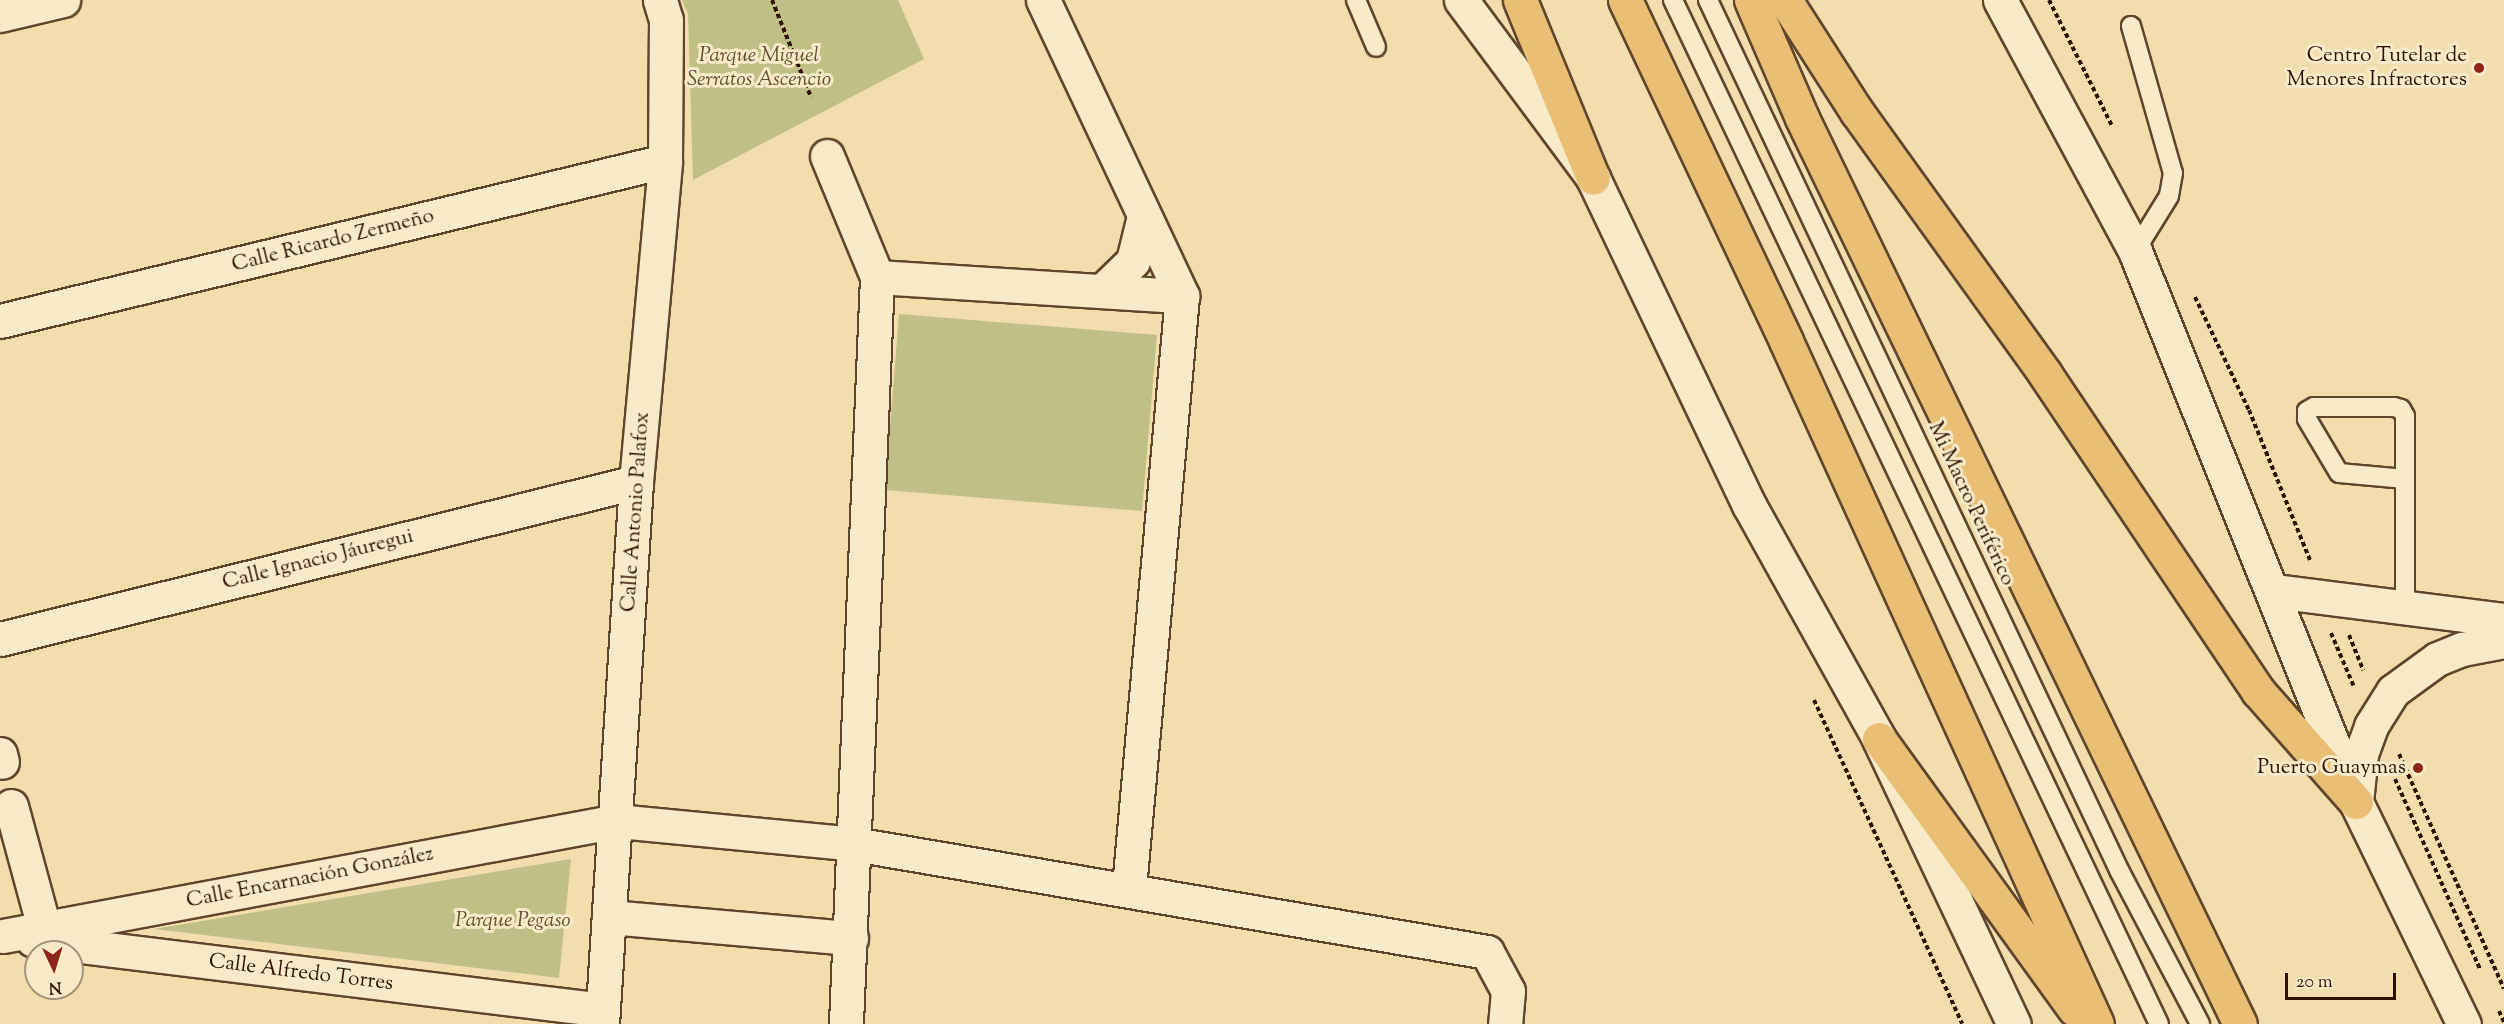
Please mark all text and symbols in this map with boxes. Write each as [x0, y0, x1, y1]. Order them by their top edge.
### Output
park label: Parque Miguel Serratos Ascencio [687, 43, 831, 93]
place label: Centro Tutelar de Menores Infractores [2286, 43, 2467, 93]
marker: Centro Tutelar de Menores Infractores [2472, 61, 2486, 75]
street label: Calle Ricardo Zermeño [229, 204, 437, 278]
street label: Calle Antonio Palafox [616, 411, 656, 613]
street label: Mi Macro Periférico [1922, 418, 2020, 590]
street label: Calle Ignacio Jáuregui [220, 524, 416, 596]
place label: Puerto Guaymas [2257, 755, 2406, 781]
marker: Puerto Guaymas [2411, 761, 2425, 775]
street label: Calle Encarnación González [184, 842, 436, 914]
park label: Parque Pegaso [455, 908, 571, 934]
north arrow [24, 940, 84, 1000]
street label: Calle Alfredo Torres [207, 949, 395, 997]
scale bar [2288, 961, 2399, 999]
text: 20 m [2296, 970, 2333, 996]
text: N [48, 975, 62, 998]

